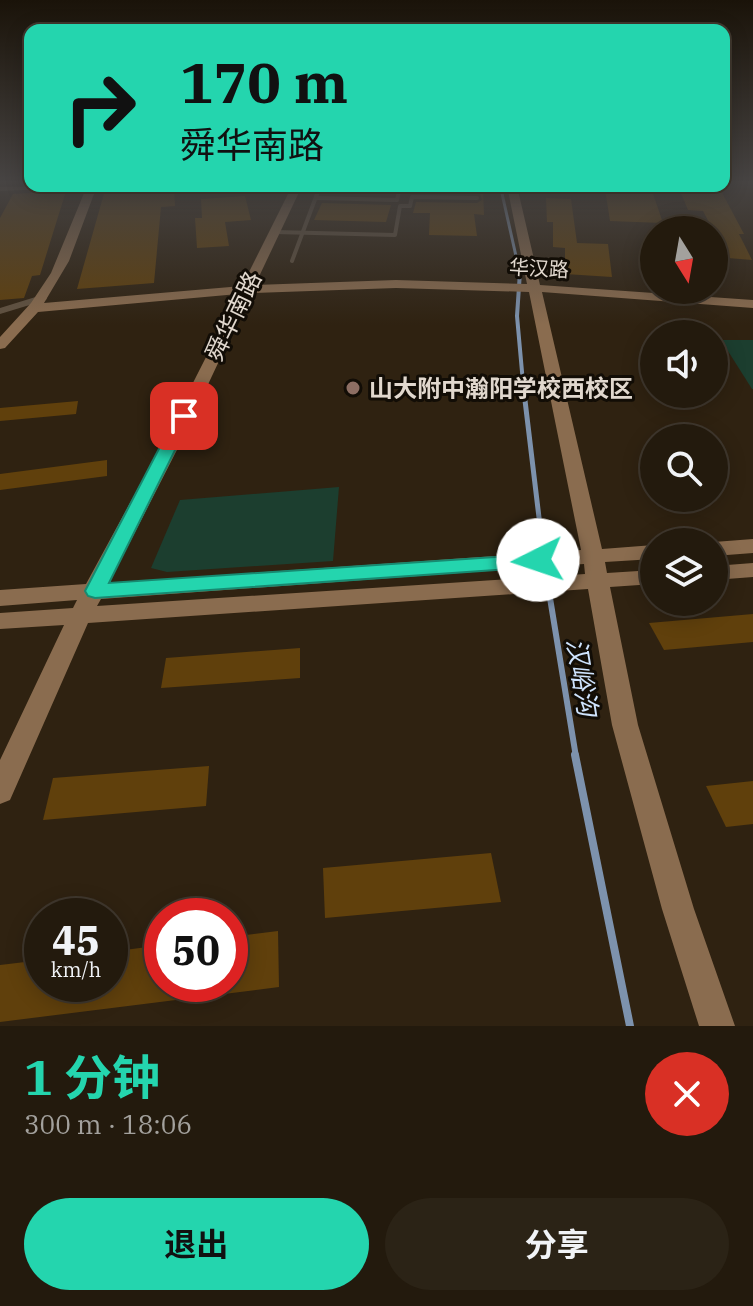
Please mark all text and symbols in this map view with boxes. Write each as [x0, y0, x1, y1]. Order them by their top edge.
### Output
text: 170 m [180, 46, 348, 118]
icon: right [48, 56, 152, 160]
text: 舜华南路 [180, 121, 324, 168]
north arrow [640, 216, 728, 304]
map controls [640, 216, 728, 616]
street label: 华汉路 [508, 253, 570, 283]
street label: 舜华南路 [198, 266, 268, 366]
button: sound [640, 320, 728, 408]
place label: 山大附中瀚阳学校西校区 [369, 372, 633, 404]
marker: 山大附中瀚阳学校西校区 [344, 379, 362, 397]
pin [150, 382, 218, 450]
icon: arrive [162, 394, 206, 438]
button: search [640, 424, 728, 512]
position arrow [496, 518, 580, 602]
button: layers [640, 528, 728, 616]
water label: 汉峪沟 [560, 636, 606, 721]
speed limit sign: 50 [144, 898, 248, 1002]
text: 45 [52, 914, 100, 966]
text: km/h [51, 956, 101, 983]
text: 1 分钟 [24, 1046, 160, 1108]
button: close [645, 1052, 729, 1136]
text: 300 m · 18:06 [24, 1107, 192, 1141]
button: 退出 [24, 1198, 369, 1290]
button: 分享 [385, 1198, 729, 1290]

